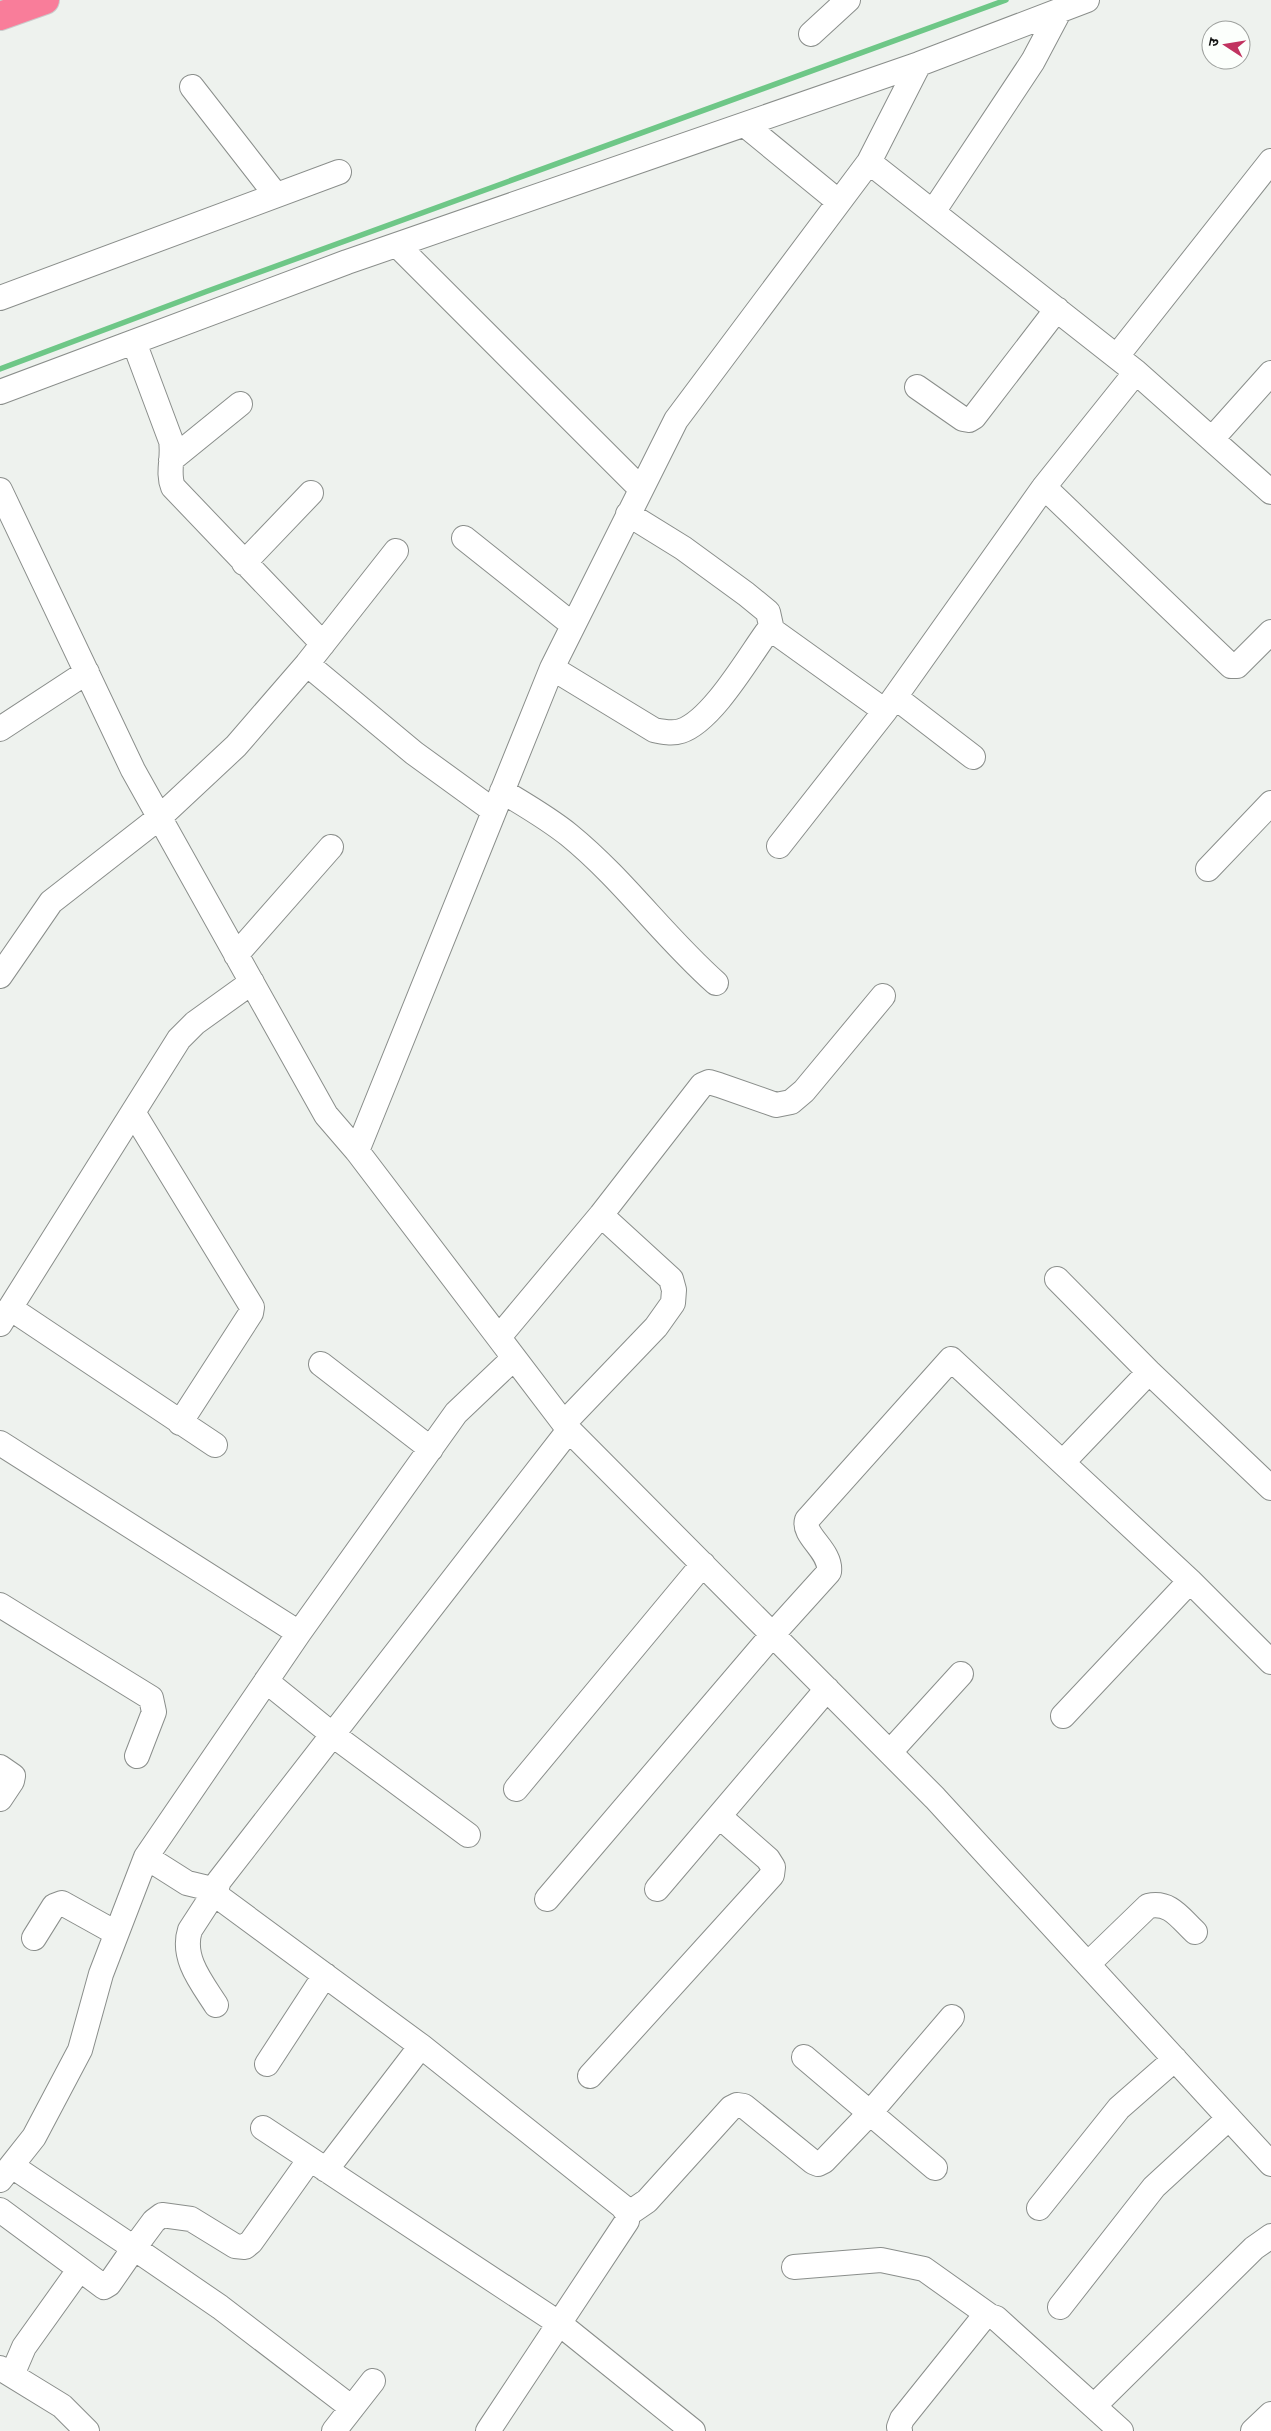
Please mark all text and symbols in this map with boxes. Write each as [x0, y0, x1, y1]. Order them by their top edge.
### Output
north arrow [1201, 20, 1251, 70]
text: उ [1205, 36, 1222, 48]

